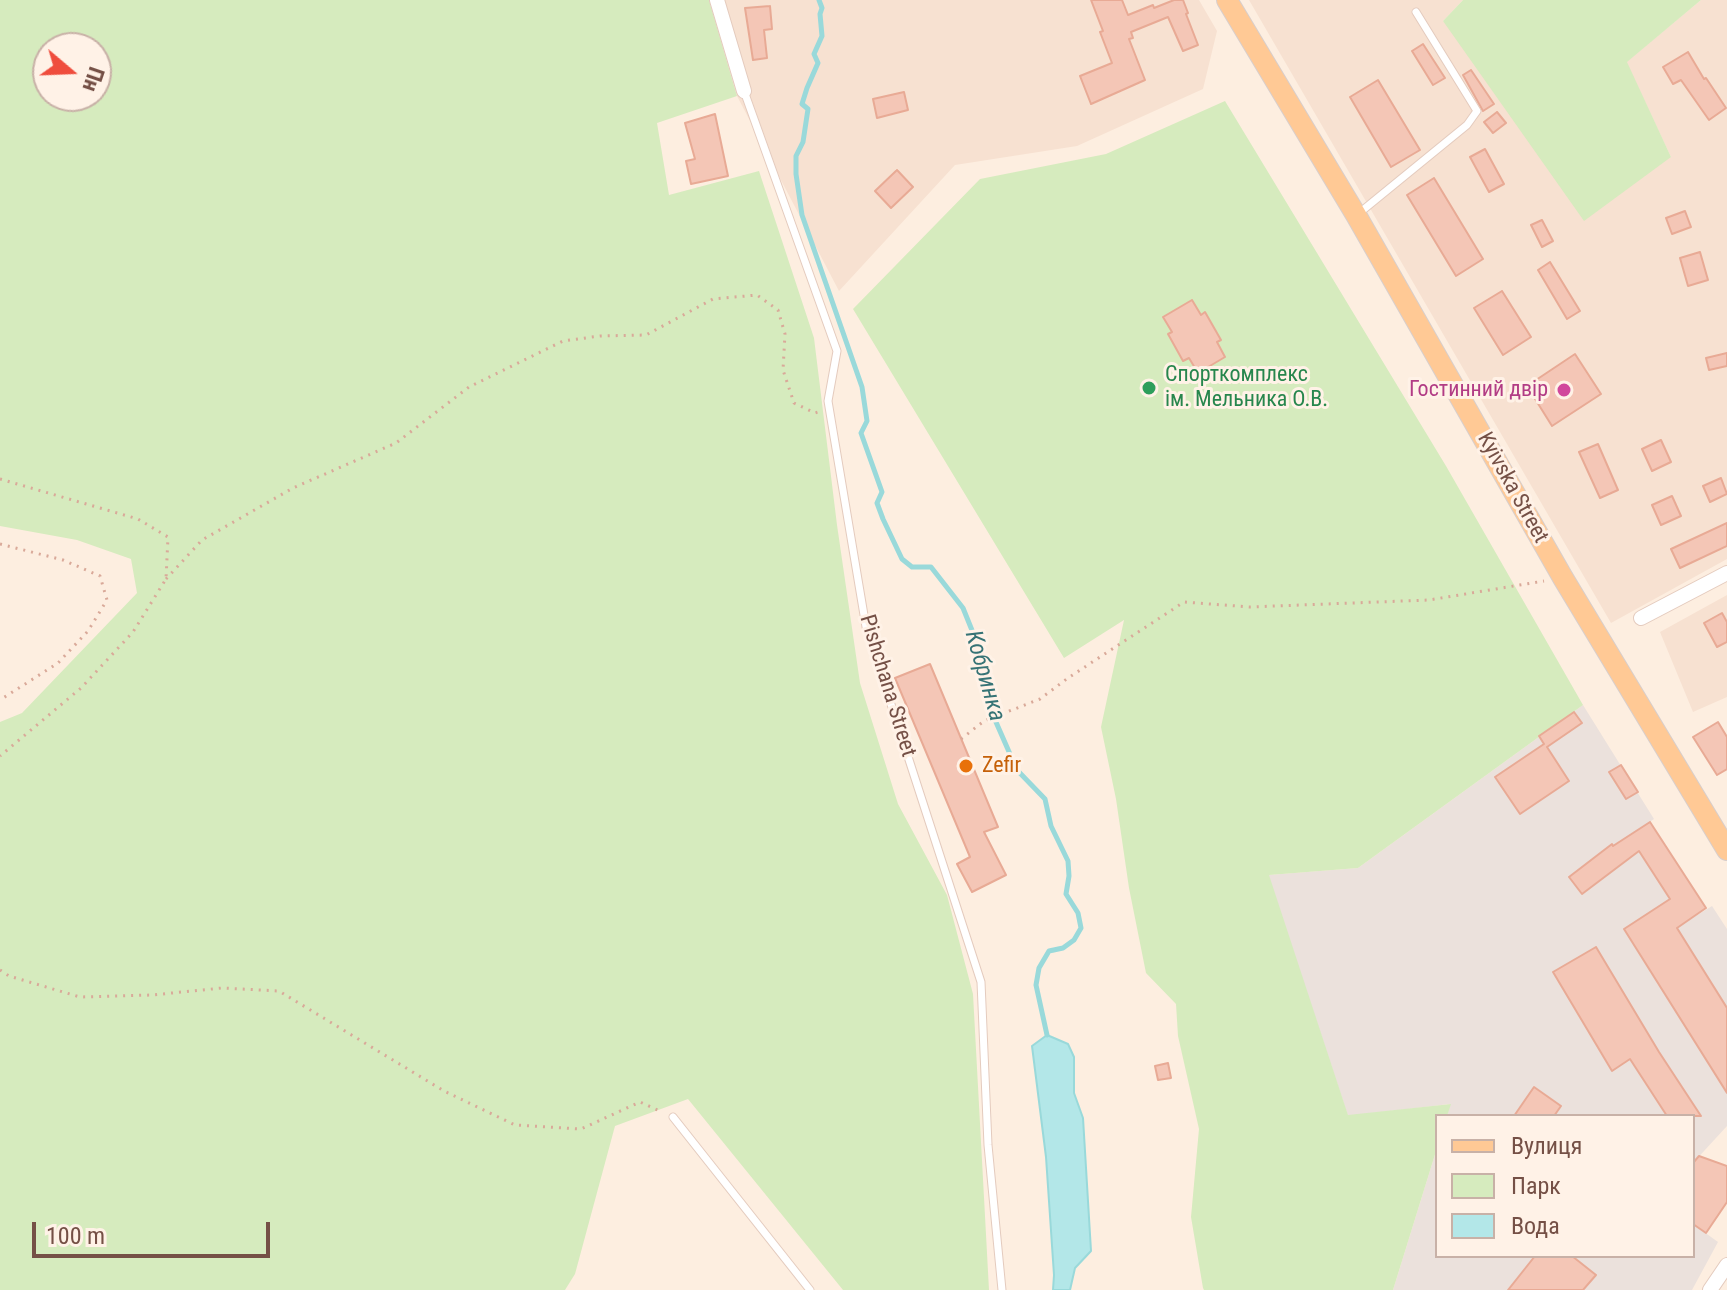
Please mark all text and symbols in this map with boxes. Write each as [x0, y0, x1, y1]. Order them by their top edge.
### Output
north arrow [32, 32, 112, 112]
text: Пн [77, 64, 109, 95]
place label: Спорткомплекс ім. Мельника О.В. [1165, 362, 1328, 414]
place label: Гостинний двір [1409, 377, 1548, 403]
marker: Спорткомплекс ім. Мельника О.В. [1140, 379, 1158, 397]
marker: Гостинний двір [1555, 381, 1573, 399]
street label: Kyivska Street [1471, 428, 1553, 548]
street label: Pishchana Street [853, 612, 921, 760]
water label: Кобринка [957, 627, 1011, 725]
place label: Zefir [982, 753, 1021, 779]
marker: Zefir [957, 757, 975, 775]
legend [1435, 1114, 1695, 1258]
text: Вулиця [1511, 1132, 1582, 1160]
text: Парк [1511, 1172, 1561, 1200]
scale bar [36, 1206, 274, 1256]
text: Вода [1511, 1212, 1560, 1240]
text: 100 m [46, 1222, 105, 1250]

